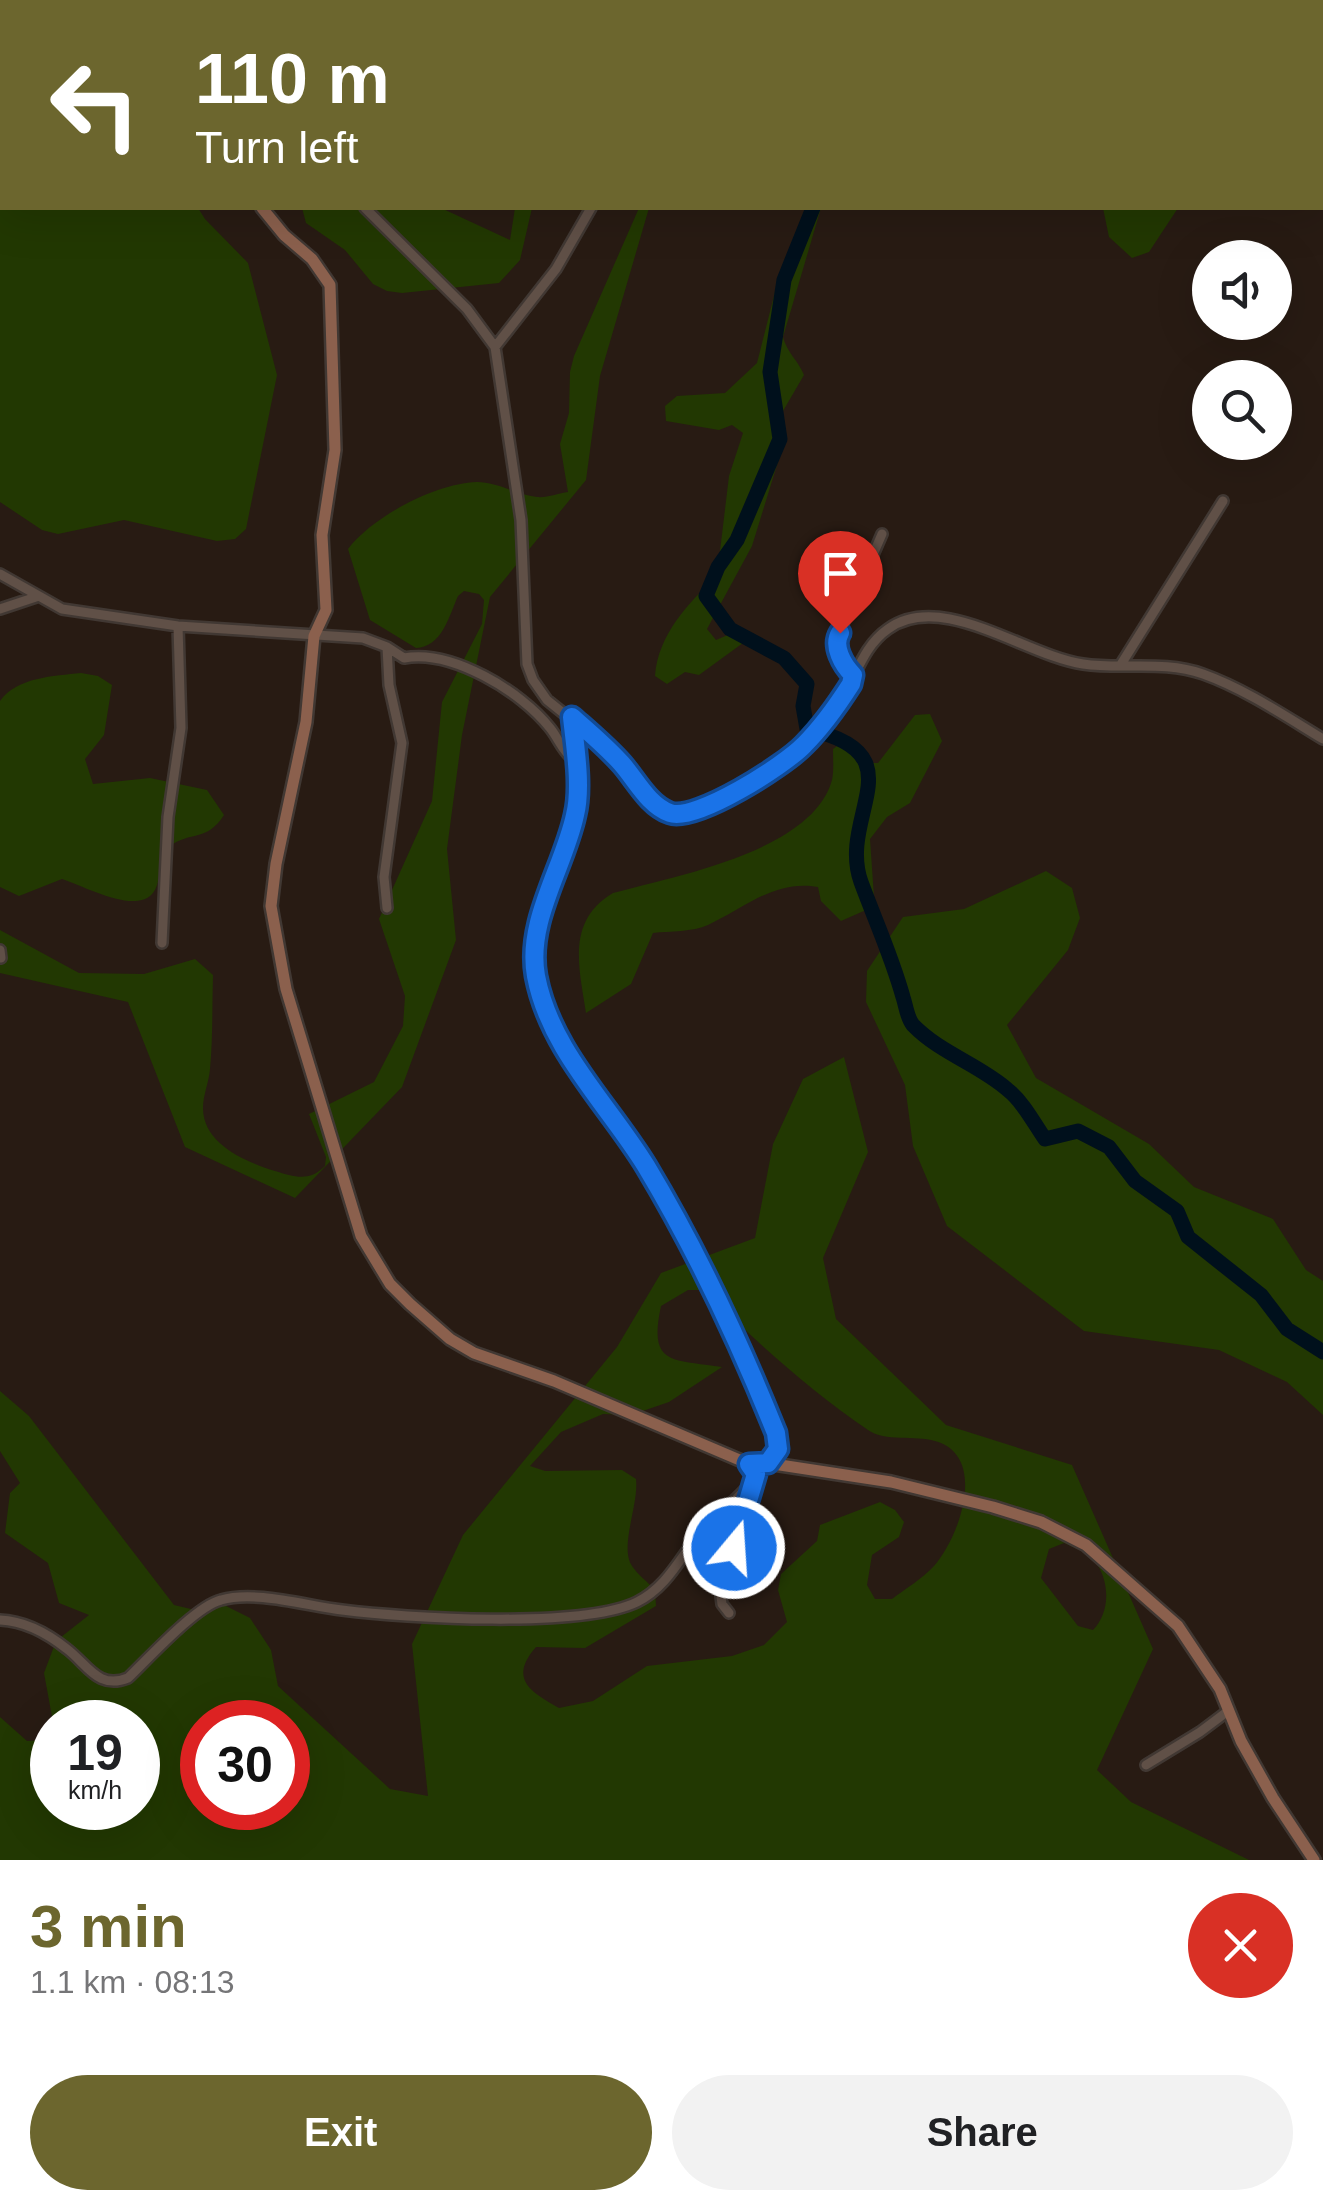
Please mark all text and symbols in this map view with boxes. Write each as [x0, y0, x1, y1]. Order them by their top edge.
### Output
icon: left [30, 40, 160, 170]
text: 110 m [195, 40, 390, 118]
text: Turn left [195, 122, 358, 173]
map controls [1192, 240, 1292, 460]
button: sound [1192, 240, 1292, 340]
button: search [1192, 360, 1292, 460]
pin [798, 531, 883, 634]
icon: arrive [813, 546, 868, 601]
position arrow [682, 1496, 786, 1600]
speed limit sign: 30 [180, 1700, 310, 1830]
text: 19 [67, 1725, 123, 1781]
text: km/h [68, 1776, 122, 1804]
text: 3 min [30, 1893, 187, 1960]
button: close [1188, 1893, 1293, 1998]
text: 1.1 km · 08:13 [30, 1964, 235, 2000]
button: Exit [30, 2075, 652, 2190]
button: Share [672, 2075, 1293, 2190]

